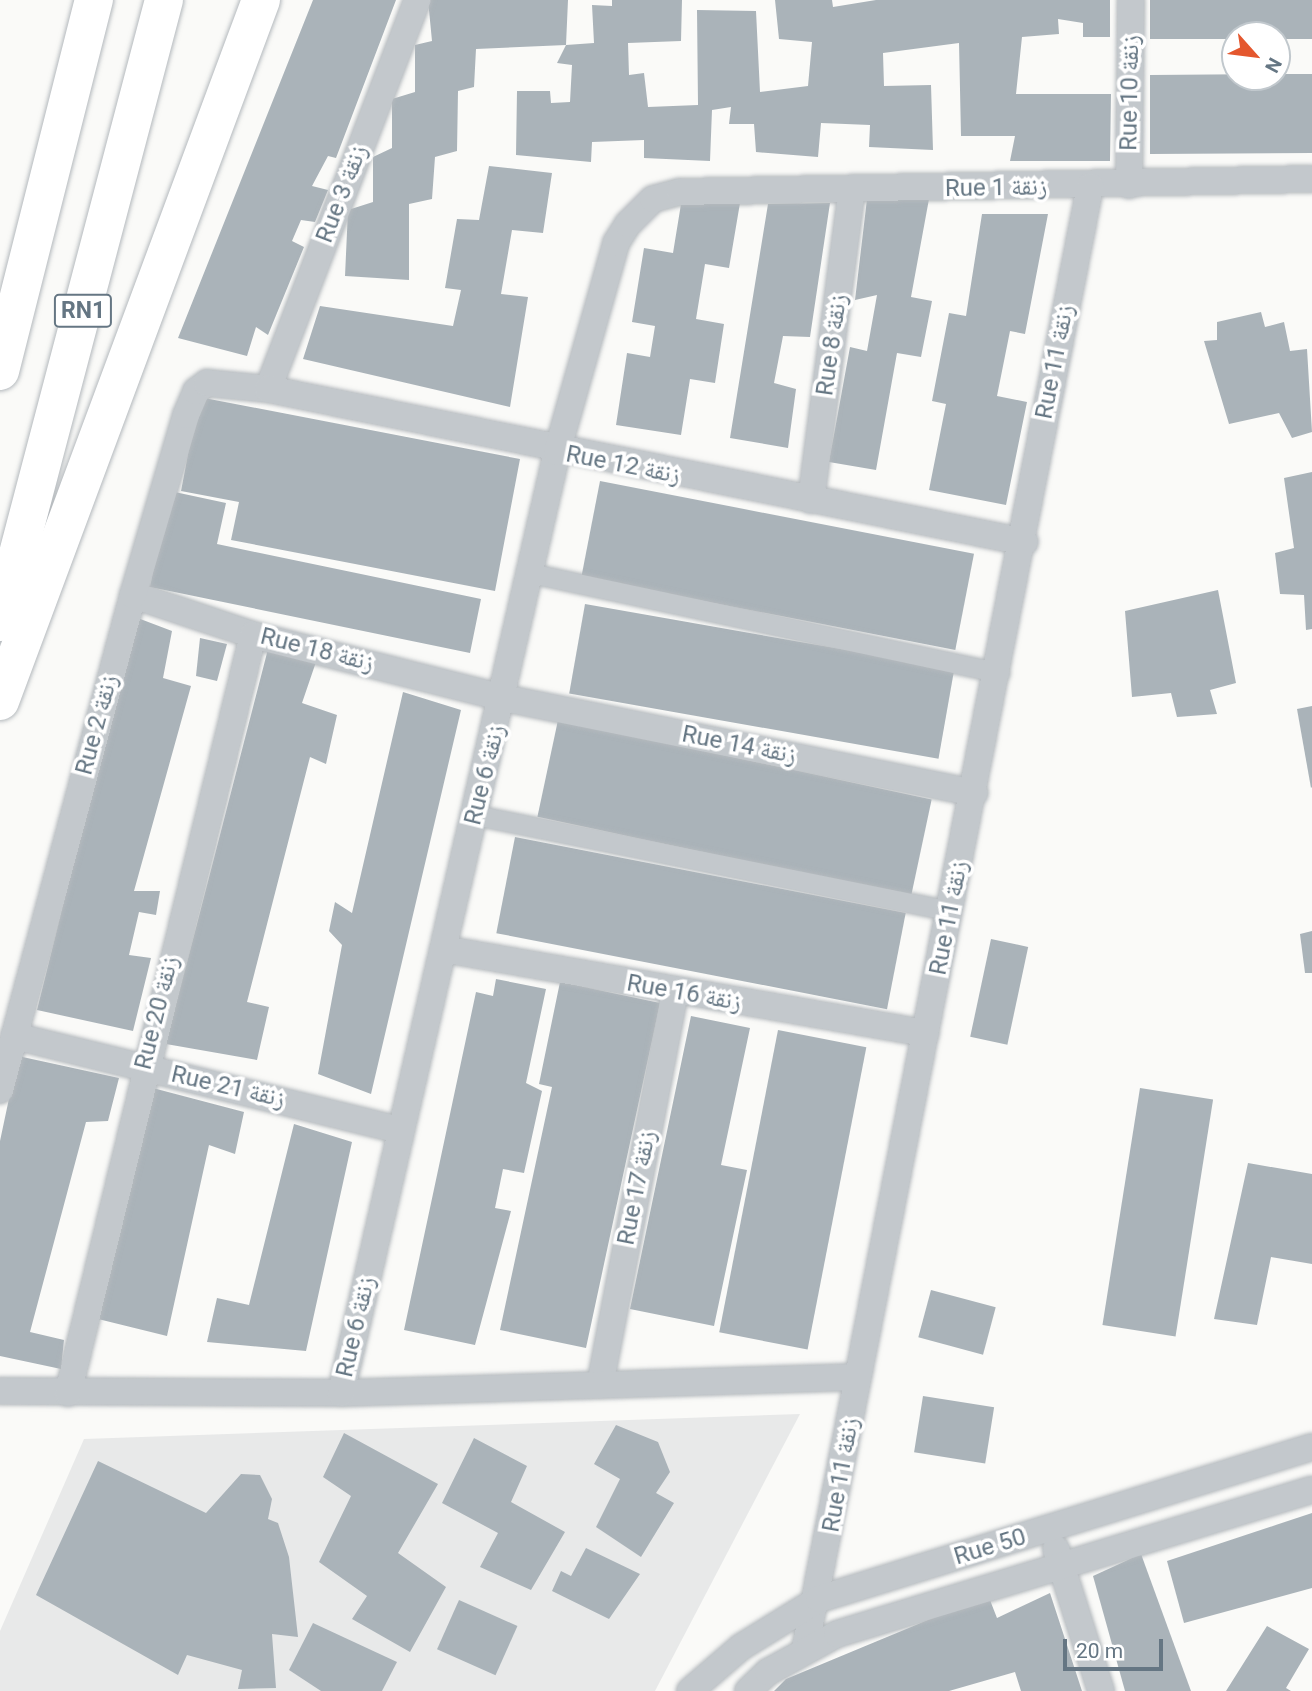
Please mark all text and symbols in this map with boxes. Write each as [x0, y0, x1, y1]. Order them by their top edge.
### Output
north arrow [1221, 21, 1291, 91]
street label: Rue 10 زنقة [1115, 35, 1145, 151]
text: N [1260, 54, 1287, 76]
street label: Rue 3 زنقة [310, 141, 374, 247]
street label: Rue 1 زنقة [945, 173, 1047, 203]
road number: RN1 [53, 292, 113, 330]
street label: Rue 8 زنقة [811, 292, 853, 398]
street label: Rue 11 زنقة [1030, 303, 1080, 421]
street label: Rue 12 زنقة [564, 440, 682, 490]
street label: Rue 18 زنقة [257, 622, 377, 678]
street label: Rue 2 زنقة [70, 672, 124, 778]
street label: Rue 14 زنقة [680, 720, 798, 770]
street label: Rue 6 زنقة [459, 722, 511, 828]
street label: Rue 11 زنقة [924, 859, 974, 977]
street label: Rue 20 زنقة [129, 953, 185, 1073]
street label: Rue 16 زنقة [625, 969, 743, 1017]
street label: Rue 21 زنقة [168, 1060, 288, 1114]
street label: Rue 17 زنقة [612, 1129, 662, 1247]
street label: Rue 6 زنقة [330, 1274, 382, 1380]
street label: Rue 11 زنقة [817, 1416, 865, 1534]
street label: Rue 50 [951, 1522, 1029, 1572]
scale bar [1067, 1624, 1167, 1668]
text: 20 m [1076, 1639, 1123, 1663]

